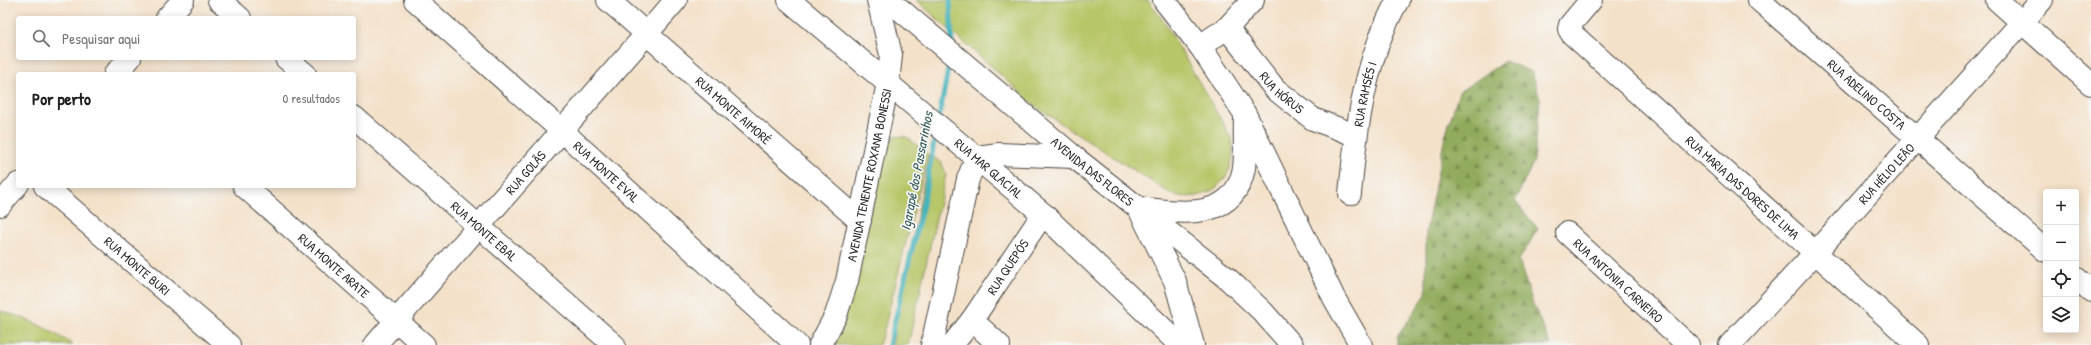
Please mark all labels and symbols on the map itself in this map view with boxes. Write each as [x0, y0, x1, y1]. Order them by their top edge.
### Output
street label: RUA ADELINO COSTA [1824, 55, 1910, 134]
street label: RUA RAMSÉS I [1349, 59, 1381, 128]
street label: RUA HÓRUS [1256, 68, 1308, 118]
street label: RUA MONTE AIMORÉ [692, 72, 775, 148]
street label: AVENIDA TENENTE ROXANA BONESSI [842, 87, 896, 263]
water label: Igarapé dos Passarinhos [895, 108, 938, 232]
street label: RUA MARIA DAS DORES DE LIMA [1682, 131, 1804, 244]
street label: AVENIDA DAS FLORES [1047, 133, 1138, 210]
street label: RUA MAR GLACIAL [951, 134, 1027, 202]
street label: RUA MONTE EVAL [570, 137, 643, 206]
street label: RUA HÉLIO LEÃO [1854, 139, 1919, 208]
street label: RUA GOLÃS [501, 147, 550, 198]
street label: RUA MONTE EBAL [447, 197, 521, 265]
street label: RUA MONTE ARATE [294, 229, 374, 302]
street label: RUA MONTE BURI [100, 232, 174, 299]
street label: RUA ANTONIA CARNEIRO [1569, 234, 1667, 327]
street label: RUA QUEPÓS [983, 236, 1033, 298]

